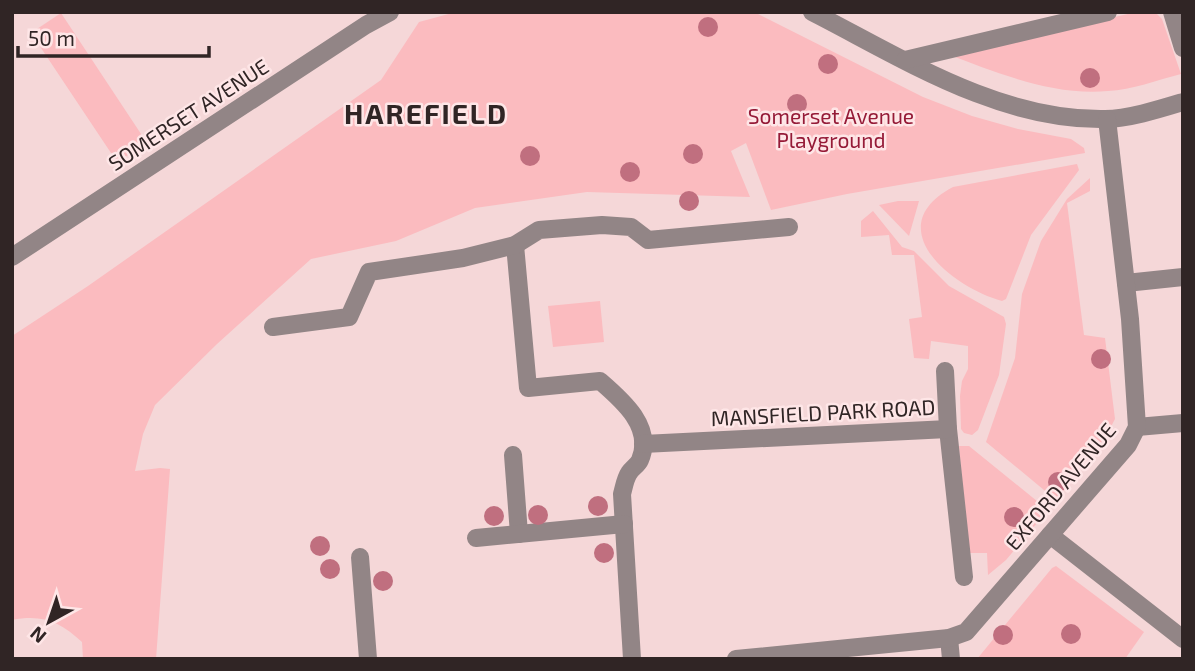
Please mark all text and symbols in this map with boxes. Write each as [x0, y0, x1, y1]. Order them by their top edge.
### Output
scale bar [18, 14, 208, 58]
text: 50 m [28, 25, 75, 50]
street label: SOMERSET AVENUE [103, 53, 273, 175]
district label: HAREFIELD [344, 96, 508, 130]
park label: Somerset Avenue Playground [748, 103, 914, 152]
street label: MANSFIELD PARK ROAD [710, 394, 936, 430]
street label: EXFORD AVENUE [1000, 417, 1120, 555]
north arrow [14, 587, 84, 657]
text: N [25, 622, 50, 649]

